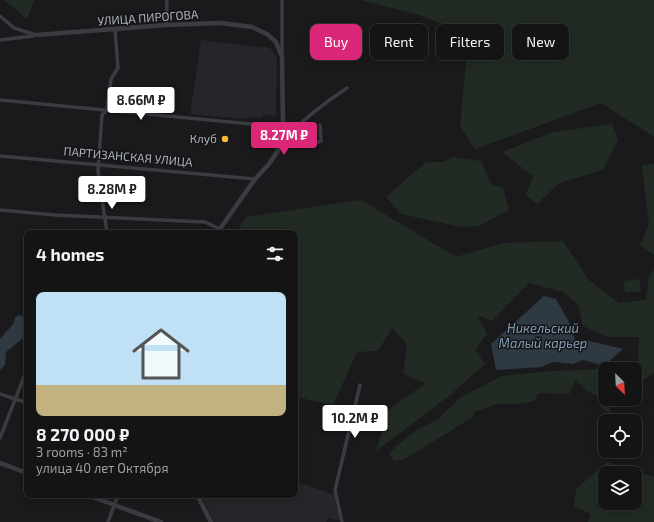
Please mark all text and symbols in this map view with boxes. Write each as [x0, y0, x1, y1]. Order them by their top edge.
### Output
street label: УЛИЦА ПИРОГОВА [97, 6, 199, 28]
chip: Buy [310, 24, 362, 60]
chip: Rent [370, 24, 428, 60]
chip: Filters [436, 24, 504, 60]
chip: New [512, 24, 569, 60]
pin: 8.66M ₽ [104, 87, 178, 121]
text: 8.66M ₽ [117, 92, 166, 108]
pin: 8.27M ₽ [247, 122, 321, 156]
text: 8.27M ₽ [260, 127, 308, 143]
place label: Клуб [190, 131, 217, 146]
marker: Клуб [220, 134, 230, 144]
street label: ПАРТИЗАНСКАЯ УЛИЦА [63, 143, 194, 169]
pin: 8.28M ₽ [75, 176, 149, 210]
text: 8.28M ₽ [87, 181, 137, 197]
icon: filters [264, 243, 286, 265]
text: 4 homes [36, 244, 104, 264]
icon: home [125, 318, 197, 390]
water label: Никельский Малый карьер [499, 320, 587, 351]
north arrow [598, 362, 642, 406]
map controls [598, 362, 642, 510]
pin: 10.2M ₽ [318, 405, 392, 439]
text: 10.2M ₽ [332, 410, 378, 426]
button: locate [598, 414, 642, 458]
text: 8 270 000 ₽ [36, 424, 129, 444]
text: 3 rooms · 83 m² [36, 444, 128, 460]
text: улица 40 лет Октября [36, 460, 168, 476]
button: layers [598, 466, 642, 510]

